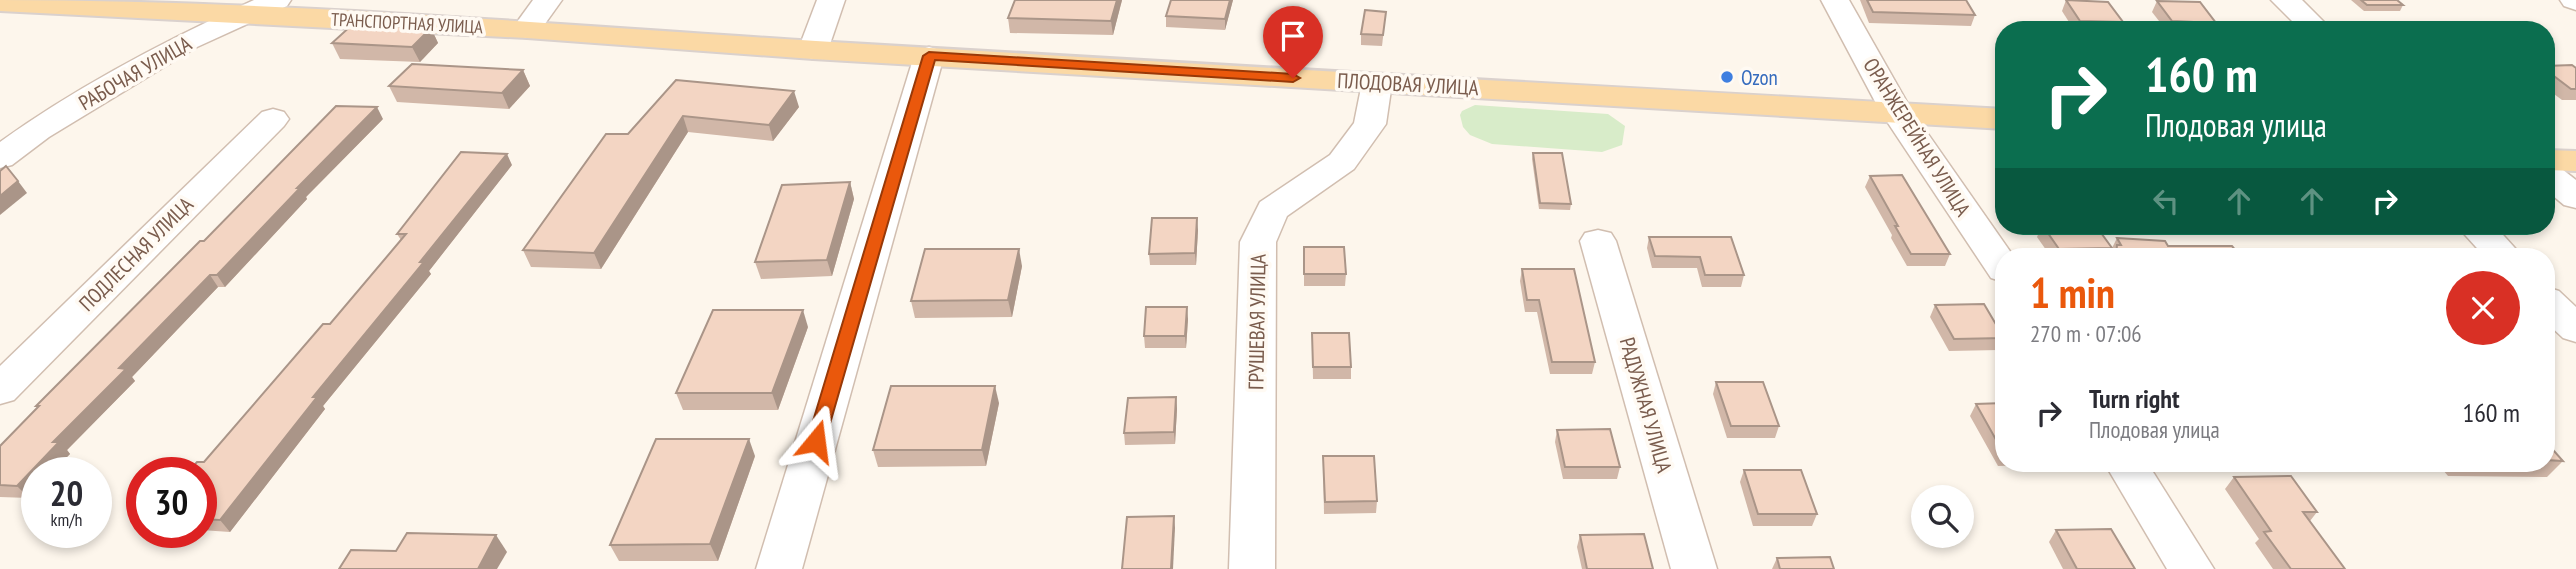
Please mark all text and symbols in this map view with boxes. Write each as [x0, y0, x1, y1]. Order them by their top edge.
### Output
pin [1263, 6, 1323, 78]
street label: ТРАНСПОРТНАЯ УЛИЦА [331, 8, 484, 38]
icon: arrive [1274, 17, 1312, 55]
street label: РАБОЧАЯ УЛИЦА [74, 30, 196, 116]
text: 160 m [2145, 42, 2258, 106]
icon: right [2030, 49, 2121, 140]
street label: ОРАНЖЕРЕЙНАЯ УЛИЦА [1858, 53, 1977, 221]
place label: Ozon [1741, 64, 1778, 91]
street label: ПЛОДОВАЯ УЛИЦА [1337, 67, 1479, 101]
marker: Ozon [1719, 69, 1735, 85]
text: Плодовая улица [2145, 104, 2327, 146]
icon: left [2147, 182, 2185, 220]
icon: ahead [2220, 182, 2258, 220]
icon: ahead [2293, 182, 2331, 220]
icon: right [2366, 182, 2404, 220]
street label: ПОДЛЕСНАЯ УЛИЦА [73, 191, 199, 317]
street label: ГРУШЕВАЯ УЛИЦА [1242, 254, 1272, 390]
text: 1 min [2030, 265, 2115, 320]
button: close [2446, 271, 2520, 345]
text: 270 m · 07:06 [2030, 319, 2142, 348]
street label: РАДУЖНАЯ УЛИЦА [1614, 334, 1678, 476]
text: Turn right [2089, 382, 2180, 415]
icon: right [2030, 394, 2068, 432]
text: 160 m [2462, 396, 2520, 429]
position arrow [779, 404, 853, 478]
text: Плодовая улица [2089, 415, 2220, 444]
speed limit sign: 30 [126, 457, 217, 548]
text: 20 [50, 470, 83, 516]
map controls [1911, 485, 1974, 548]
button: search [1911, 485, 1974, 548]
text: km/h [51, 508, 82, 531]

